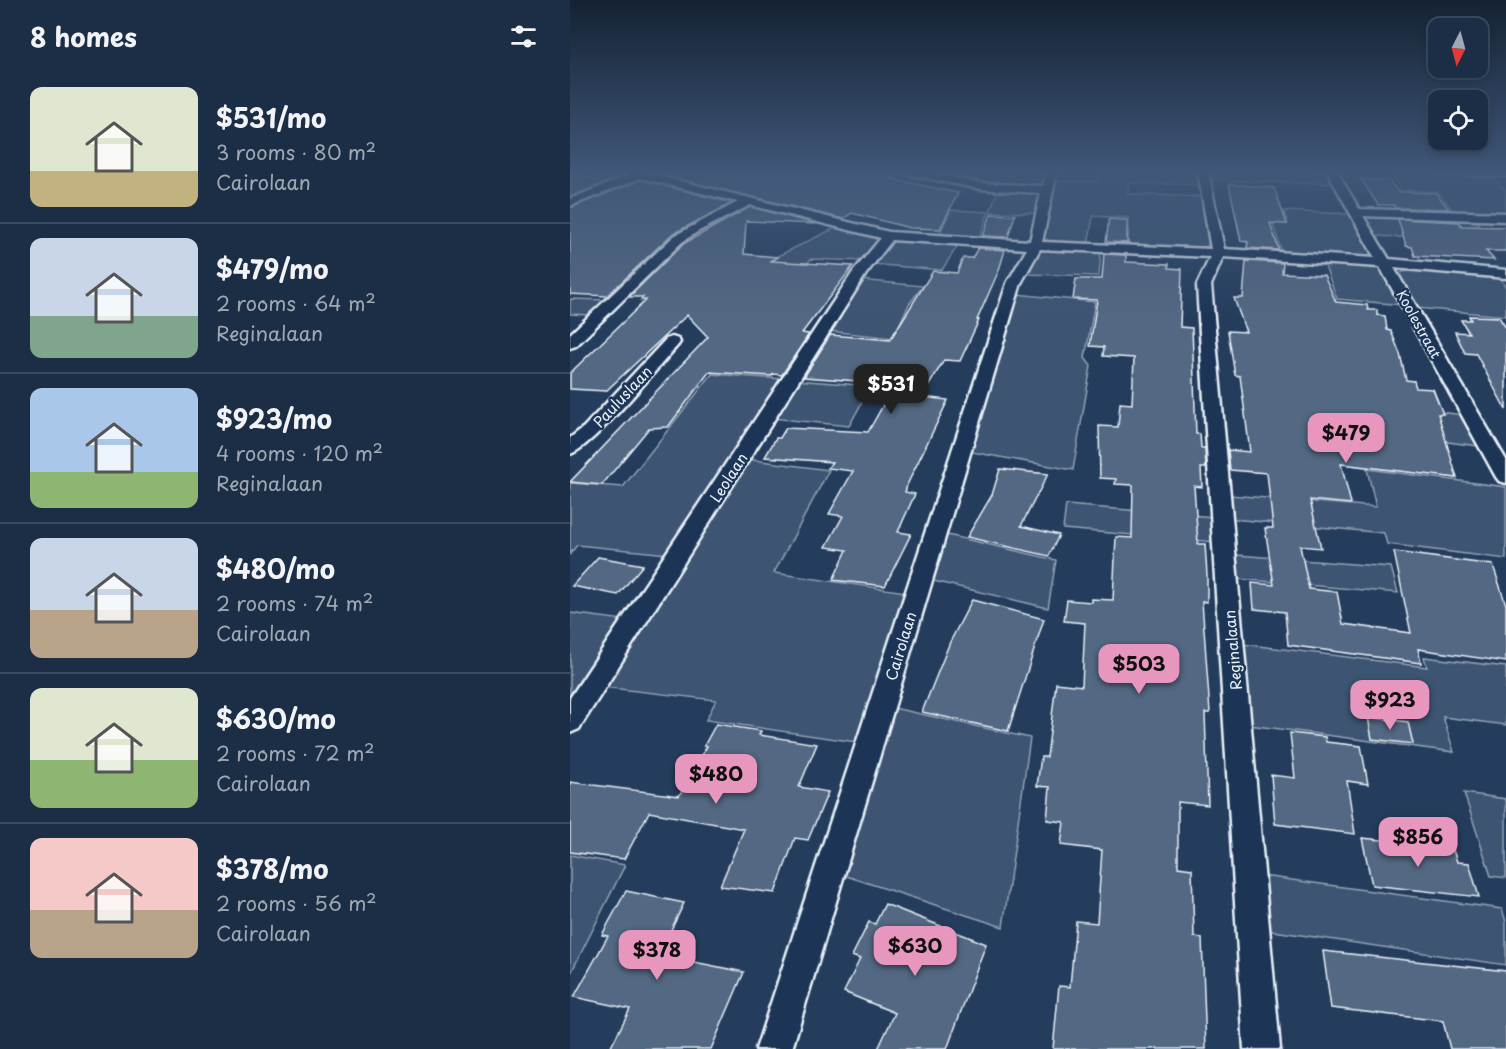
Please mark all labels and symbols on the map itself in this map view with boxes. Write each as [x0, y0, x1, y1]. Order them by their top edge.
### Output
north arrow [1428, 18, 1488, 78]
street label: Koolestraat [1391, 286, 1447, 362]
street label: Pauluslaan [587, 360, 657, 432]
pin: $531 [855, 364, 927, 415]
pin: $479 [1310, 413, 1382, 464]
street label: Leolaan [703, 448, 753, 506]
street label: Cairolaan [879, 609, 921, 683]
street label: Reginalaan [1217, 609, 1247, 691]
pin: $503 [1103, 644, 1175, 695]
pin: $923 [1354, 680, 1426, 731]
pin: $480 [680, 754, 752, 805]
pin: $856 [1382, 817, 1454, 868]
pin: $630 [879, 926, 951, 977]
pin: $378 [621, 930, 693, 981]

